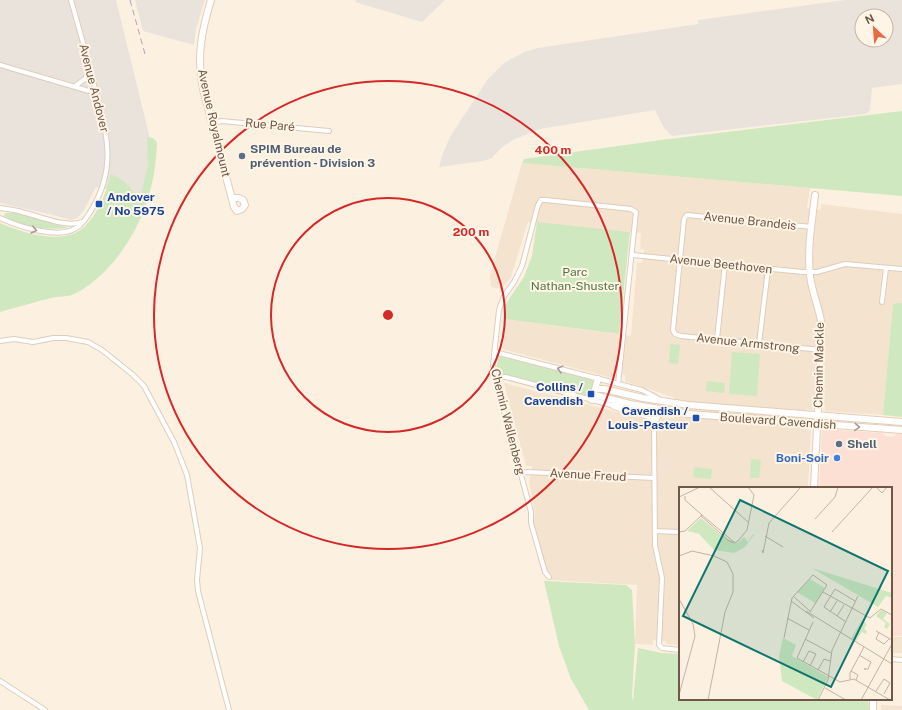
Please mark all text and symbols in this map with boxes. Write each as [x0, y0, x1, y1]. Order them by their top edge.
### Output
north arrow [854, 8, 894, 48]
text: N [863, 12, 876, 26]
street label: Avenue Andover [76, 42, 112, 134]
street label: Avenue Royalmount [195, 68, 233, 179]
street label: Rue Paré [244, 116, 296, 134]
place label: SPIM Bureau de prévention - Division 3 [250, 142, 375, 170]
text: 400 m [535, 143, 572, 157]
marker: SPIM Bureau de prévention - Division 3 [237, 151, 247, 161]
place label: Andover / No 5975 [107, 190, 165, 218]
marker: Andover / No 5975 [94, 199, 104, 209]
street label: Avenue Brandeis [703, 209, 797, 233]
one-way arrow [30, 225, 37, 234]
text: 200 m [453, 225, 489, 239]
street label: Avenue Beethoven [669, 252, 773, 276]
park label: Parc Nathan-Shuster [531, 265, 620, 293]
centre of rings [381, 308, 395, 322]
street label: Chemin Mackle [811, 322, 827, 408]
street label: Avenue Armstrong [696, 331, 800, 355]
one-way arrow [557, 365, 563, 373]
street label: Chemin Wallenberg [488, 367, 528, 477]
place label: Collins / Cavendish [524, 380, 583, 408]
marker: Collins / Cavendish [586, 389, 596, 399]
place label: Cavendish / Louis-Pasteur [608, 404, 688, 432]
street label: Boulevard Cavendish [719, 410, 837, 432]
marker: Cavendish / Louis-Pasteur [691, 413, 701, 423]
one-way arrow [854, 422, 860, 431]
place label: Shell [847, 437, 877, 451]
marker: Shell [834, 439, 844, 449]
place label: Boni-Soir [776, 451, 829, 465]
marker: Boni-Soir [832, 453, 842, 463]
street label: Avenue Freud [549, 466, 627, 484]
inset map [679, 487, 892, 700]

